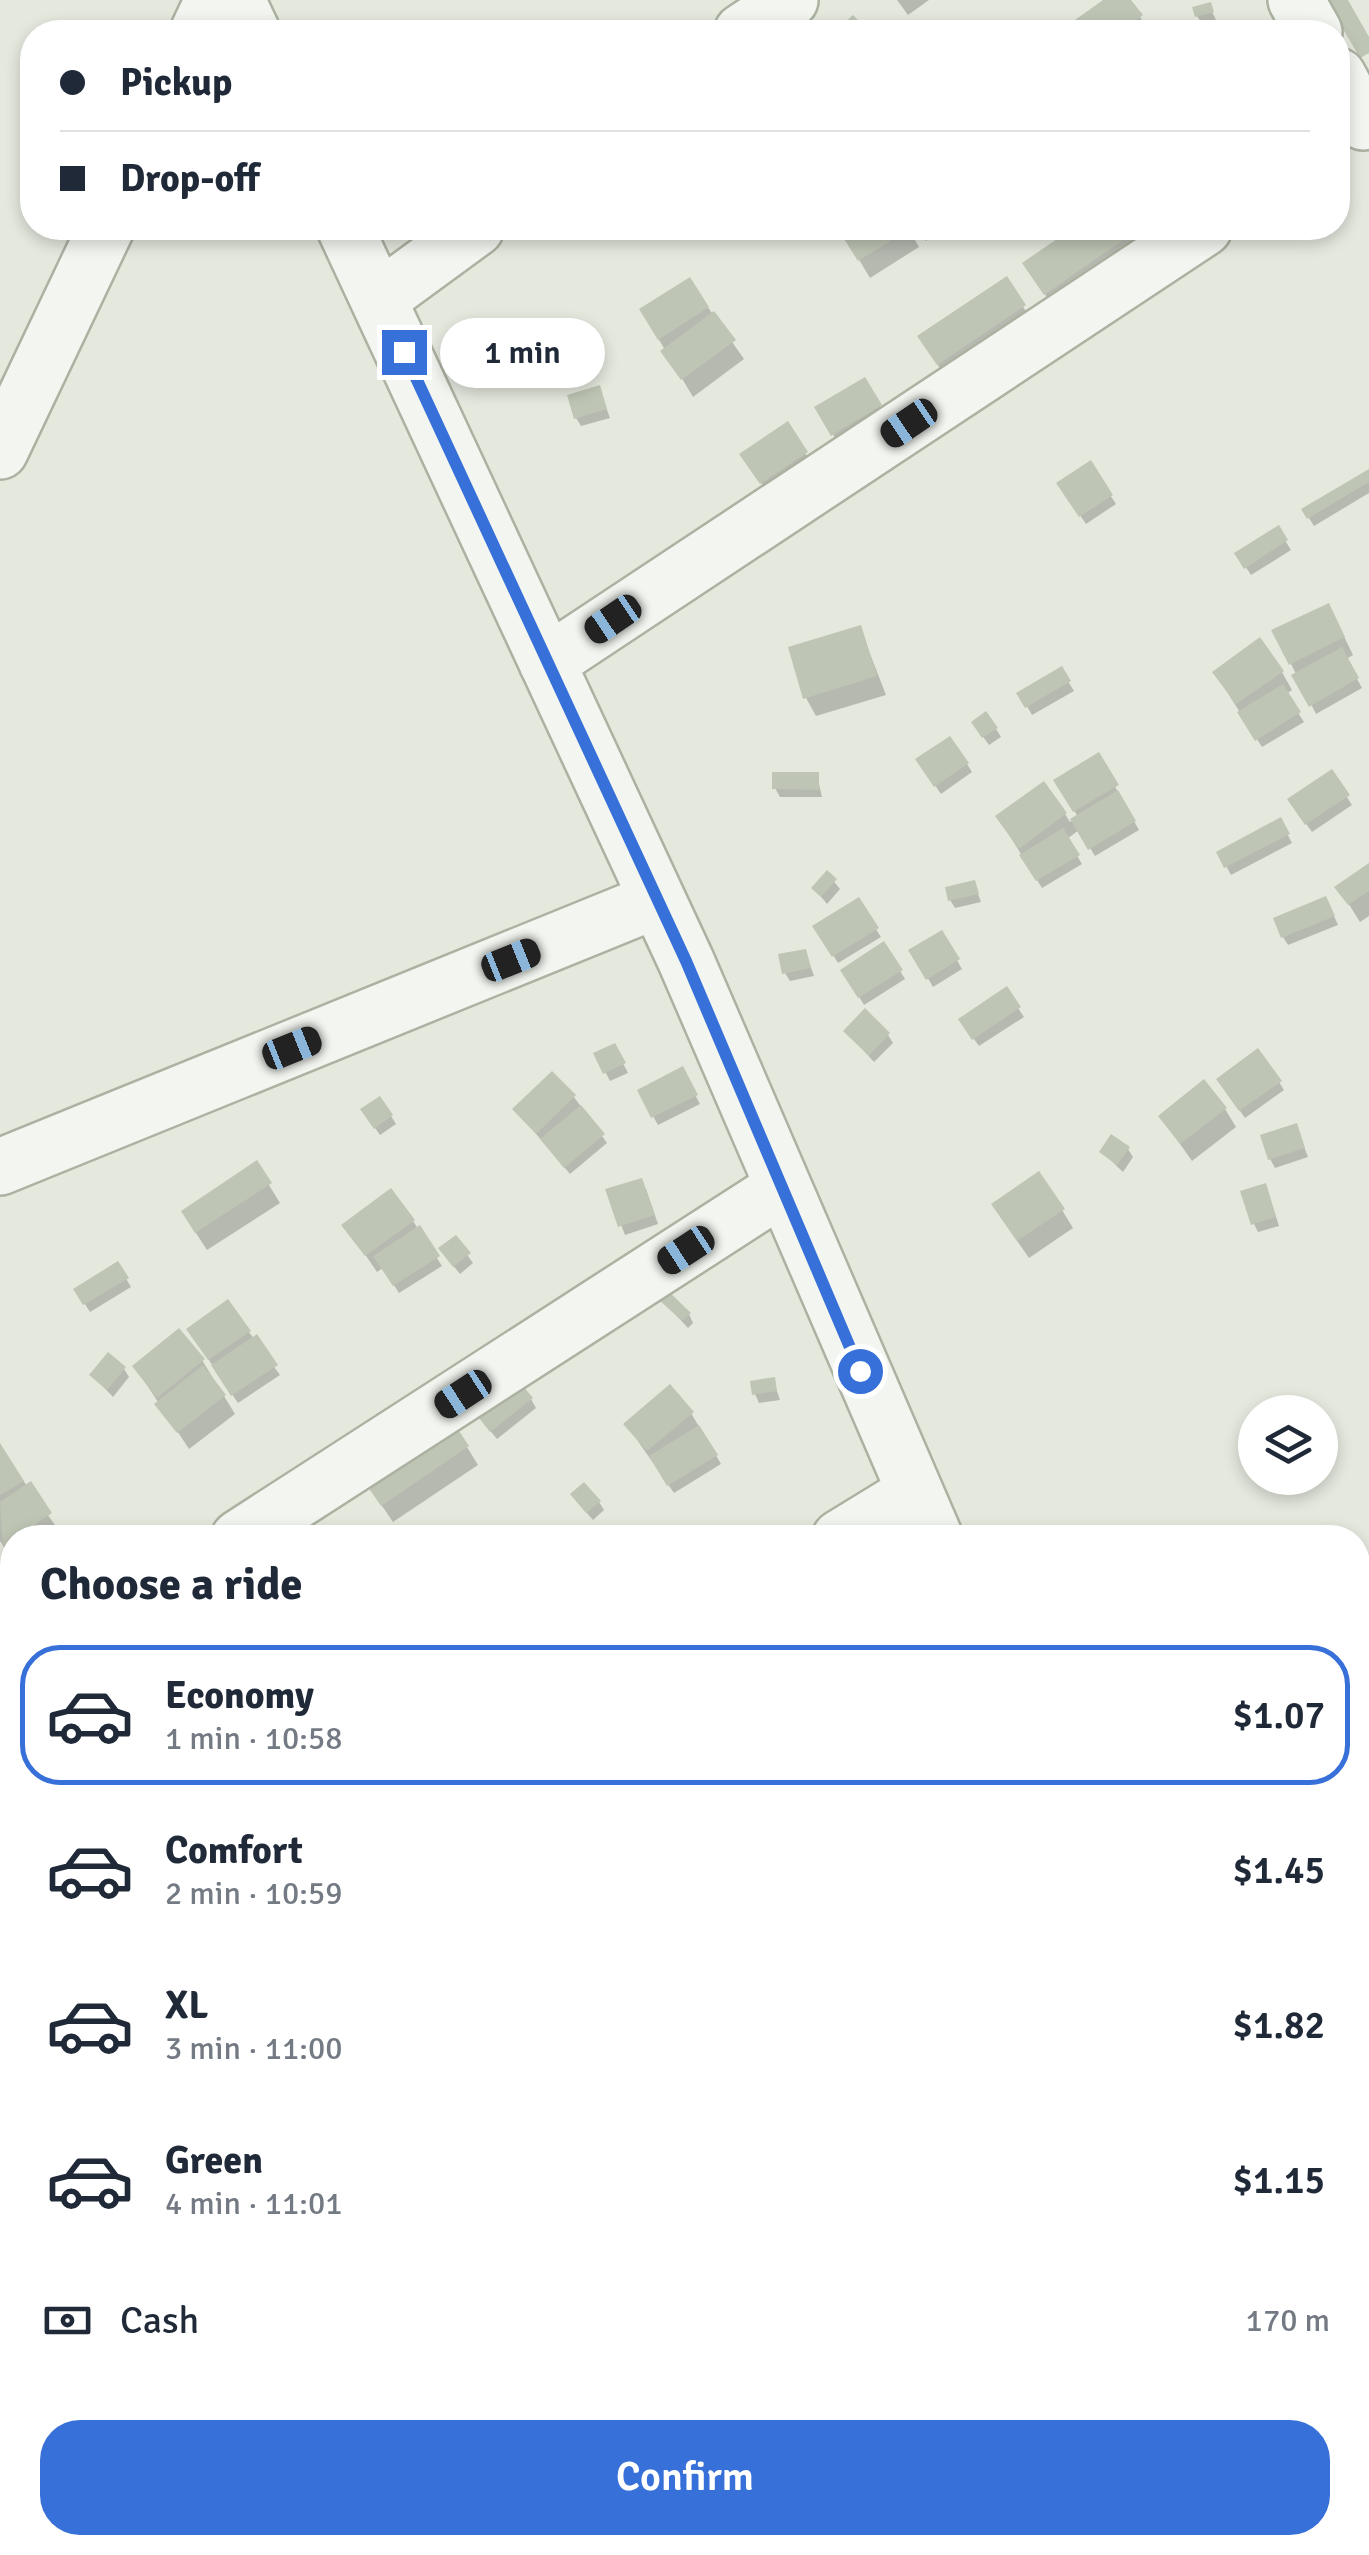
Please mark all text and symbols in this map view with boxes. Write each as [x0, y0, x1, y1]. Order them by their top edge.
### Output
text: Pickup [120, 59, 232, 106]
text: Drop-off [120, 155, 260, 202]
callout: 1 min [439, 317, 604, 387]
route end [382, 330, 427, 375]
text: 1 min [484, 333, 561, 372]
car [876, 394, 942, 452]
car [580, 590, 646, 648]
car [478, 935, 544, 985]
car [259, 1023, 325, 1073]
car [653, 1221, 719, 1279]
route start [838, 1349, 883, 1394]
car [430, 1365, 496, 1423]
map controls [1238, 1395, 1338, 1495]
button: layers [1238, 1395, 1338, 1495]
text: Choose a ride [40, 1557, 303, 1612]
icon: car [45, 1670, 135, 1760]
text: Economy [165, 1672, 314, 1719]
text: $1.07 [1232, 1692, 1325, 1739]
text: 1 min · 10:58 [165, 1719, 343, 1758]
icon: car [45, 1825, 135, 1915]
text: Comfort [165, 1827, 303, 1874]
text: $1.45 [1232, 1847, 1325, 1894]
text: 2 min · 10:59 [165, 1874, 343, 1913]
icon: car [45, 1980, 135, 2070]
text: XL [165, 1982, 208, 2029]
text: $1.82 [1232, 2002, 1325, 2049]
text: 3 min · 11:00 [165, 2029, 343, 2068]
icon: car [45, 2135, 135, 2225]
text: Green [165, 2137, 263, 2184]
text: $1.15 [1232, 2157, 1325, 2204]
text: 4 min · 11:01 [165, 2184, 343, 2223]
icon: cash [40, 2293, 95, 2348]
text: Cash [120, 2297, 199, 2344]
text: 170 m [1246, 2301, 1330, 2340]
button: Confirm [40, 2420, 1330, 2535]

